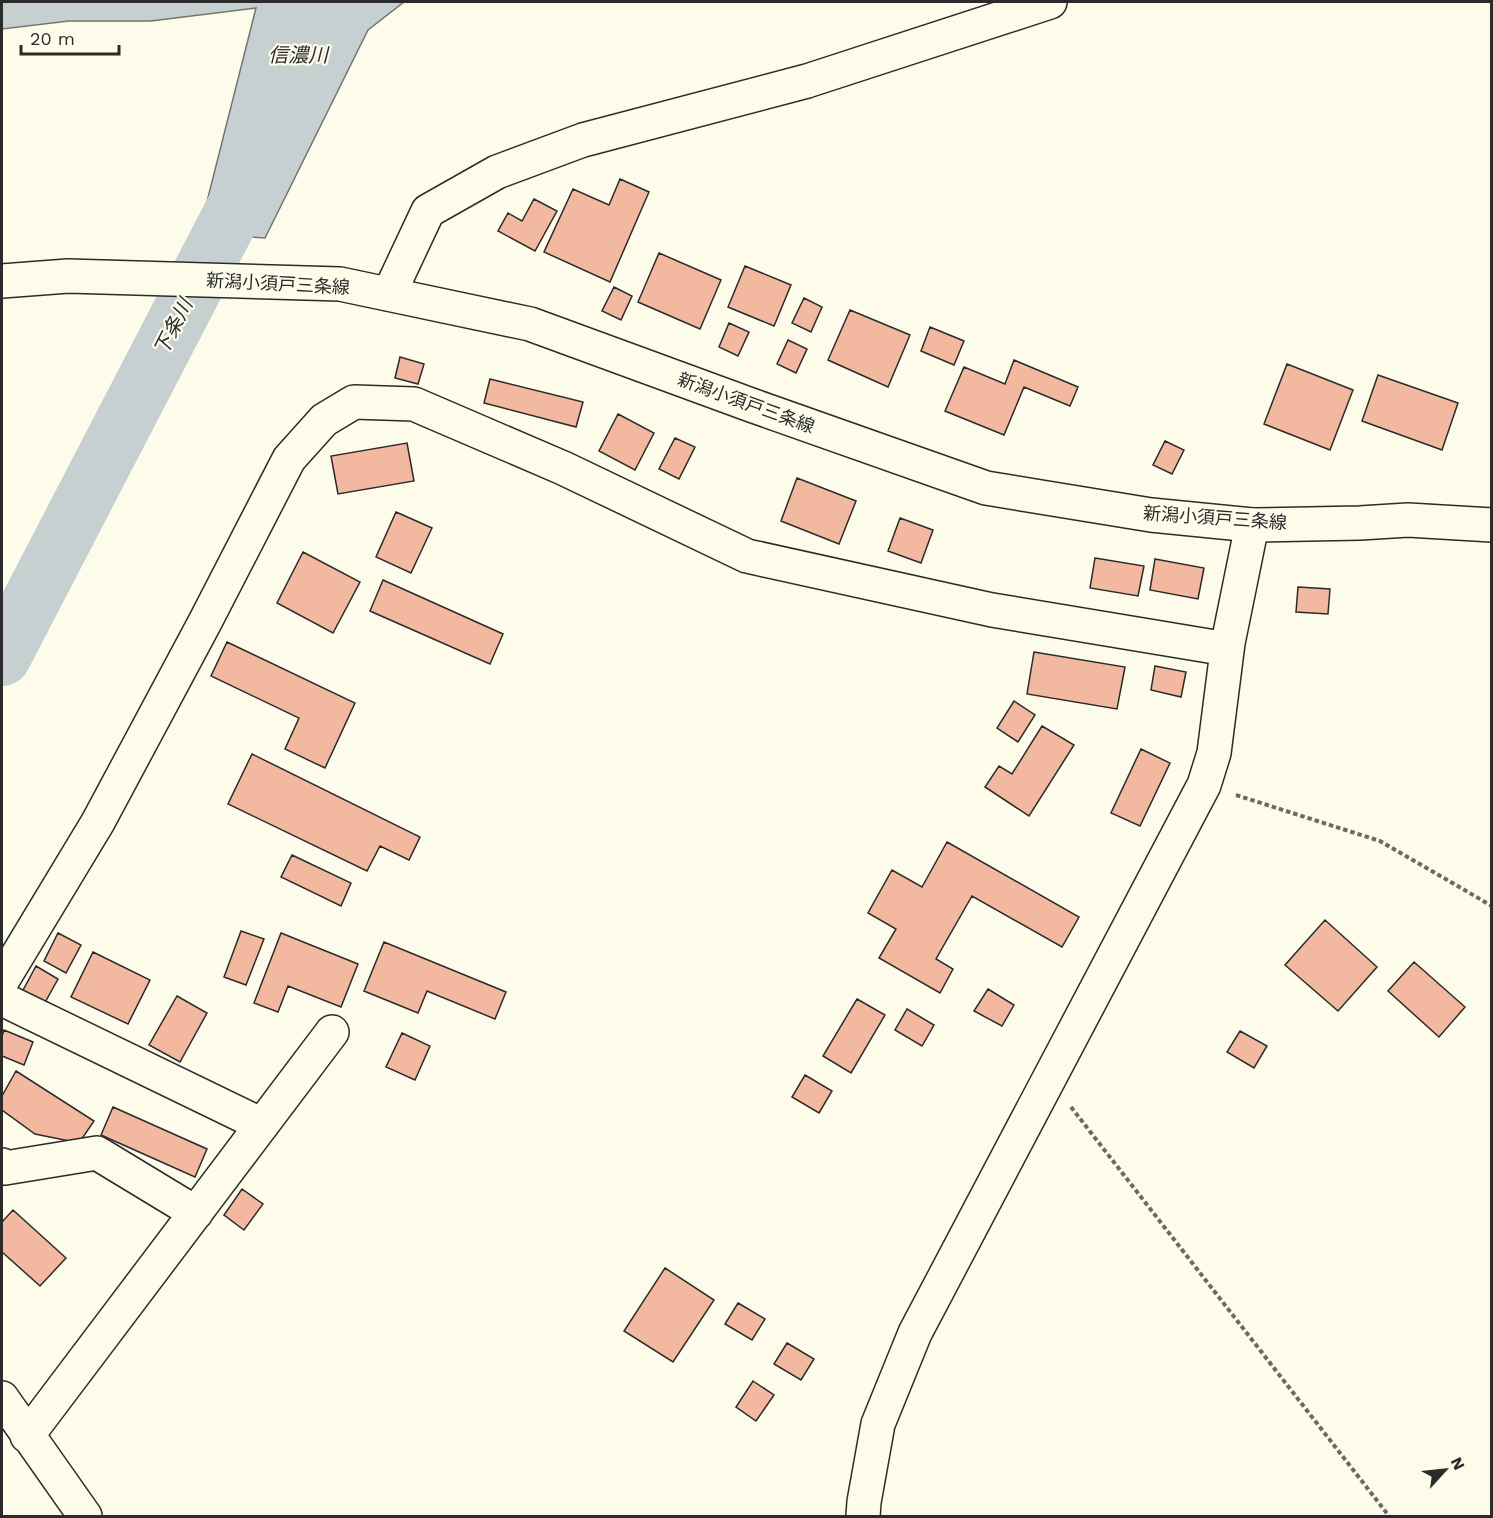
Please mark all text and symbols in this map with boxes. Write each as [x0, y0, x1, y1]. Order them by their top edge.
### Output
scale bar [21, 18, 118, 56]
text: 20 m [30, 28, 75, 49]
water label: 信濃川 [268, 43, 330, 67]
street label: 新潟小須戸三条線 [206, 269, 350, 298]
water label: 下条川 [149, 293, 198, 359]
street label: 新潟小須戸三条線 [675, 368, 817, 437]
street label: 新潟小須戸三条線 [1142, 502, 1288, 533]
north arrow [1415, 1440, 1475, 1500]
text: N [1447, 1454, 1469, 1473]

